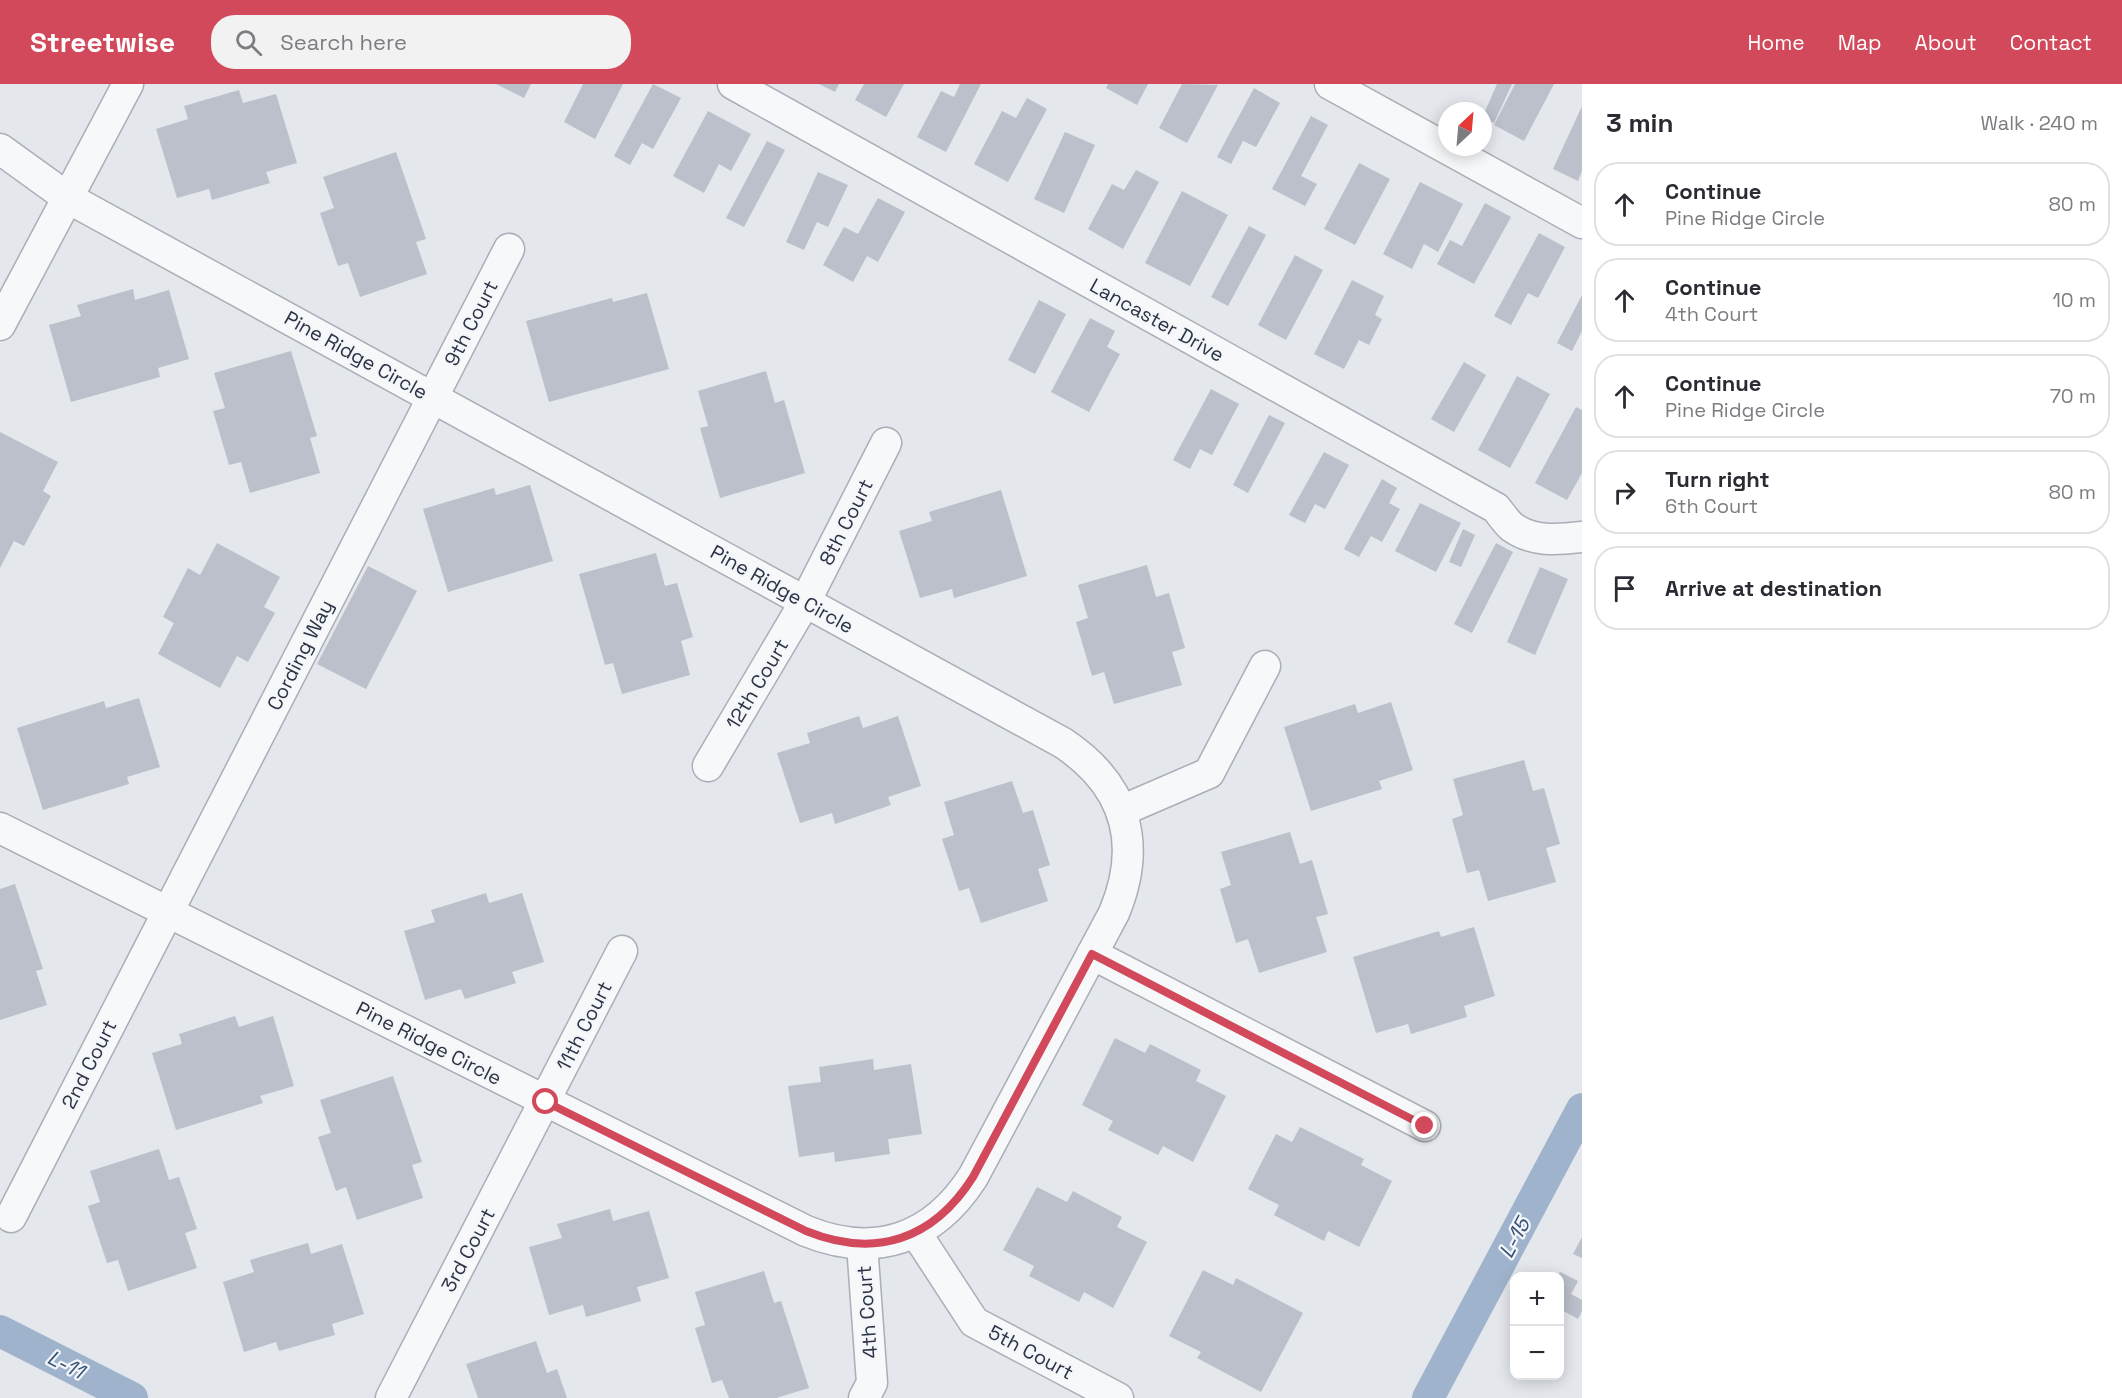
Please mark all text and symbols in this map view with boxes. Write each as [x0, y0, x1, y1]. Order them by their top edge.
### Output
search box [211, 15, 631, 69]
text: Streetwise [30, 24, 175, 60]
icon: search [232, 26, 265, 59]
text: Search here [280, 28, 407, 56]
text: Home [1747, 29, 1805, 56]
text: Map [1838, 29, 1882, 56]
text: About [1915, 29, 1977, 56]
text: Contact [2010, 29, 2092, 56]
north arrow [1438, 102, 1492, 156]
text: 3 min [1606, 106, 1674, 140]
text: Walk · 240 m [1980, 110, 2098, 136]
text: Continue [1665, 177, 1761, 205]
icon: ahead [1608, 188, 1641, 221]
text: 80 m [2048, 191, 2096, 217]
text: Pine Ridge Circle [1665, 205, 1825, 231]
street label: Lancaster Drive [1085, 272, 1229, 368]
text: Continue [1665, 273, 1761, 301]
street label: 9th Court [438, 276, 504, 370]
icon: ahead [1608, 284, 1641, 317]
text: 10 m [2052, 287, 2096, 313]
text: 4th Court [1665, 301, 1758, 327]
street label: Pine Ridge Circle [280, 305, 432, 405]
text: Continue [1665, 369, 1761, 397]
icon: ahead [1608, 380, 1641, 413]
text: 70 m [2050, 383, 2096, 409]
text: Pine Ridge Circle [1665, 397, 1825, 423]
text: Turn right [1665, 465, 1770, 493]
street label: 8th Court [813, 475, 879, 569]
icon: right [1608, 476, 1641, 509]
text: 80 m [2048, 479, 2096, 505]
text: 6th Court [1665, 493, 1758, 519]
street label: Pine Ridge Circle [706, 539, 858, 639]
icon: arrive [1608, 572, 1641, 605]
text: Arrive at destination [1665, 574, 1882, 602]
street label: Cording Way [261, 595, 339, 715]
street label: 12th Court [720, 634, 794, 734]
street label: 11th Court [550, 977, 618, 1075]
street label: Pine Ridge Circle [352, 995, 506, 1091]
street label: 2nd Court [56, 1015, 122, 1113]
route start [532, 1088, 558, 1114]
route end [1411, 1112, 1437, 1138]
street label: 3rd Court [435, 1204, 501, 1296]
water label: L-15 [1492, 1211, 1537, 1263]
street label: 4th Court [851, 1265, 883, 1359]
map controls [1510, 1272, 1564, 1380]
button: + [1510, 1272, 1564, 1326]
street label: 5th Court [984, 1319, 1078, 1385]
button: − [1510, 1326, 1564, 1380]
water label: L-11 [43, 1343, 91, 1386]

